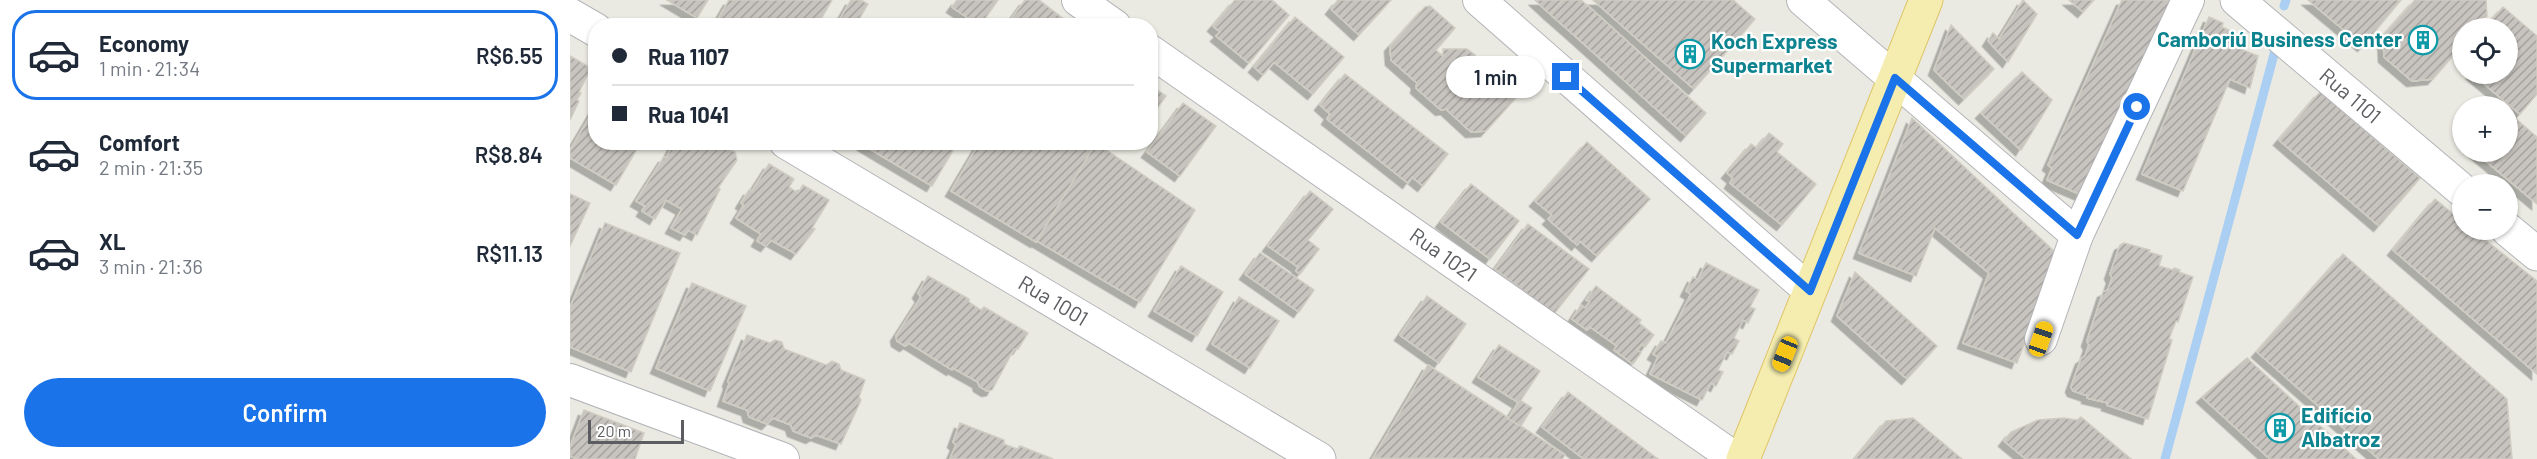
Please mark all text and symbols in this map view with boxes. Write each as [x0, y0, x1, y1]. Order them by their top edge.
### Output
map controls [2452, 18, 2518, 240]
button: locate [2452, 18, 2518, 84]
building icon: Camboriú Business Center [2407, 24, 2439, 56]
place label: Camboriú Business Center [2157, 26, 2402, 51]
icon: car [27, 28, 81, 82]
place label: Koch Express Supermarket [1711, 28, 1838, 77]
text: Economy [99, 30, 189, 56]
building icon: Koch Express Supermarket [1674, 38, 1706, 70]
text: R$6.55 [476, 42, 543, 68]
text: Rua 1107 [648, 43, 729, 69]
text: 1 min · 21:34 [99, 56, 200, 80]
callout: 1 min [1446, 56, 1545, 98]
street label: Rua 1101 [2315, 62, 2387, 128]
route end [1552, 63, 1579, 90]
text: 1 min [1474, 65, 1517, 89]
route start [2123, 93, 2150, 120]
button: + [2452, 96, 2518, 162]
text: Rua 1041 [648, 101, 729, 127]
icon: car [27, 127, 81, 181]
text: Comfort [99, 129, 180, 155]
text: R$8.84 [475, 141, 543, 167]
text: 2 min · 21:35 [99, 155, 203, 179]
button: − [2452, 174, 2518, 240]
street label: Rua 1021 [1405, 222, 1482, 286]
icon: car [27, 226, 81, 280]
text: XL [99, 228, 125, 254]
text: R$11.13 [476, 240, 543, 266]
text: 3 min · 21:36 [99, 254, 203, 278]
street label: Rua 1001 [1014, 269, 1093, 330]
car [2027, 319, 2055, 359]
car [1770, 334, 1800, 374]
button: Confirm [24, 378, 546, 447]
place label: Edifício Albatroz [2301, 402, 2380, 451]
building icon: Edifício Albatroz [2264, 412, 2296, 444]
scale bar [588, 417, 684, 444]
text: 20 m [597, 421, 631, 440]

